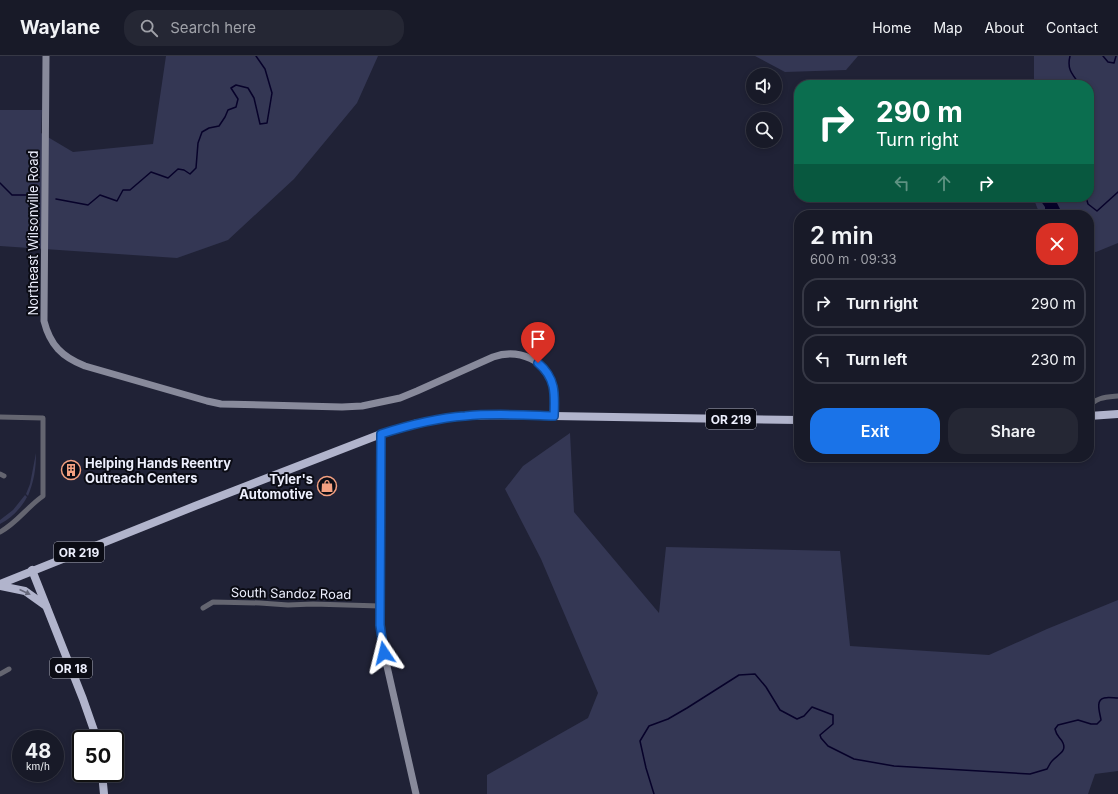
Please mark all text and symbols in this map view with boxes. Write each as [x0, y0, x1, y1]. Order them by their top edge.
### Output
search box [124, 10, 404, 46]
text: Waylane [20, 16, 100, 39]
icon: search [138, 17, 160, 39]
text: Search here [170, 18, 256, 37]
text: Home [872, 19, 911, 36]
text: Map [933, 19, 963, 36]
text: About [985, 19, 1024, 36]
text: Contact [1046, 19, 1098, 36]
map controls [746, 68, 782, 148]
button: sound [746, 68, 782, 104]
text: 290 m [876, 95, 963, 129]
icon: right [810, 96, 862, 148]
button: search [746, 112, 782, 148]
text: Turn right [876, 129, 959, 150]
street label: Northeast Wilsonville Road [25, 150, 41, 316]
icon: left [891, 172, 913, 194]
icon: ahead [933, 172, 955, 194]
icon: right [975, 172, 997, 194]
text: 2 min [810, 221, 874, 250]
button: close [1036, 223, 1078, 265]
text: 600 m · 09:33 [810, 251, 897, 267]
icon: right [812, 292, 834, 314]
text: Turn right [846, 294, 918, 313]
text: 290 m [1031, 294, 1076, 313]
pin [521, 322, 555, 363]
icon: arrive [527, 328, 549, 350]
icon: left [812, 348, 834, 370]
text: Turn left [846, 350, 907, 369]
text: 230 m [1031, 350, 1076, 369]
button: Exit [810, 408, 940, 454]
button: Share [948, 408, 1078, 454]
road number: OR 219 [706, 409, 756, 429]
place label: Helping Hands Reentry Outreach Centers [85, 455, 231, 486]
building icon: Helping Hands Reentry Outreach Centers [60, 459, 82, 481]
place label: Tyler's Automotive [239, 471, 313, 502]
shop icon: Tyler's Automotive [316, 475, 338, 497]
road number: OR 219 [54, 542, 104, 562]
street label: South Sandoz Road [231, 584, 351, 602]
one-way arrow [19, 589, 31, 595]
position arrow [363, 632, 405, 674]
road number: OR 18 [50, 658, 92, 678]
speed limit sign: 50 [72, 730, 124, 782]
text: 48 [25, 739, 51, 763]
text: km/h [26, 760, 50, 772]

